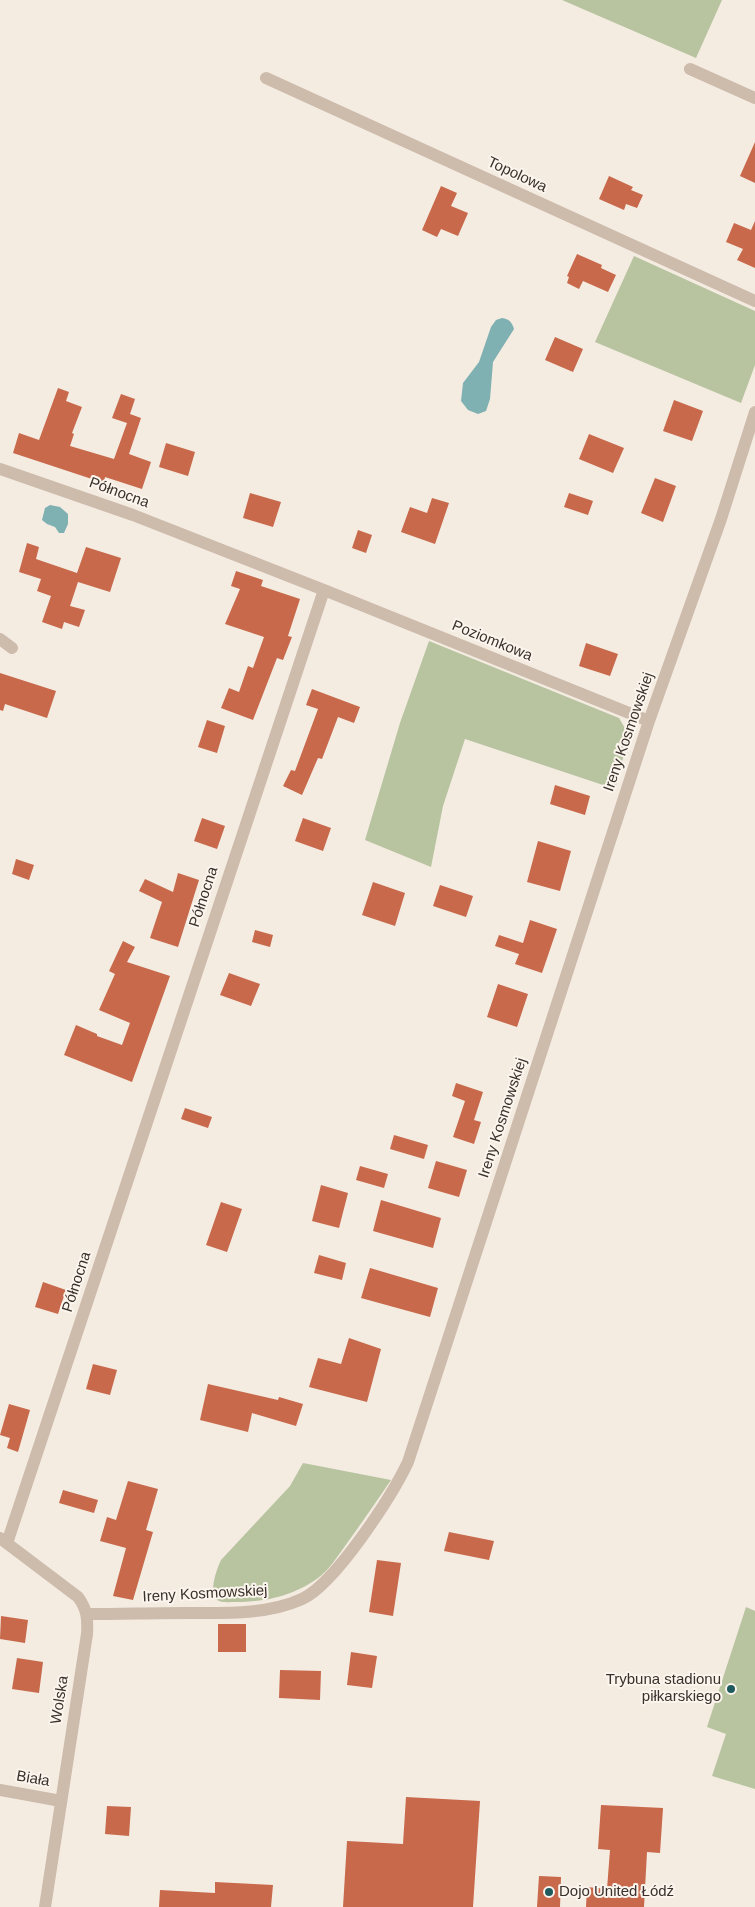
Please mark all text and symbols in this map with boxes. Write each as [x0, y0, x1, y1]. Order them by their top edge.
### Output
street label: Topolowa [484, 153, 550, 197]
street label: Północna [87, 474, 151, 512]
street label: Poziomkowa [449, 617, 535, 665]
street label: Ireny Kosmowskiej [600, 670, 658, 794]
street label: Północna [186, 864, 222, 930]
street label: Ireny Kosmowskiej [475, 1056, 531, 1180]
street label: Północna [59, 1249, 95, 1315]
street label: Ireny Kosmowskiej [142, 1582, 268, 1606]
place label: Trybuna stadionu piłkarskiego [606, 1671, 721, 1706]
street label: Wolska [47, 1674, 73, 1726]
marker: Trybuna stadionu piłkarskiego [725, 1683, 737, 1695]
street label: Biała [15, 1767, 51, 1791]
place label: Dojo United Łódź [559, 1883, 674, 1901]
marker: Dojo United Łódź [543, 1886, 555, 1898]

